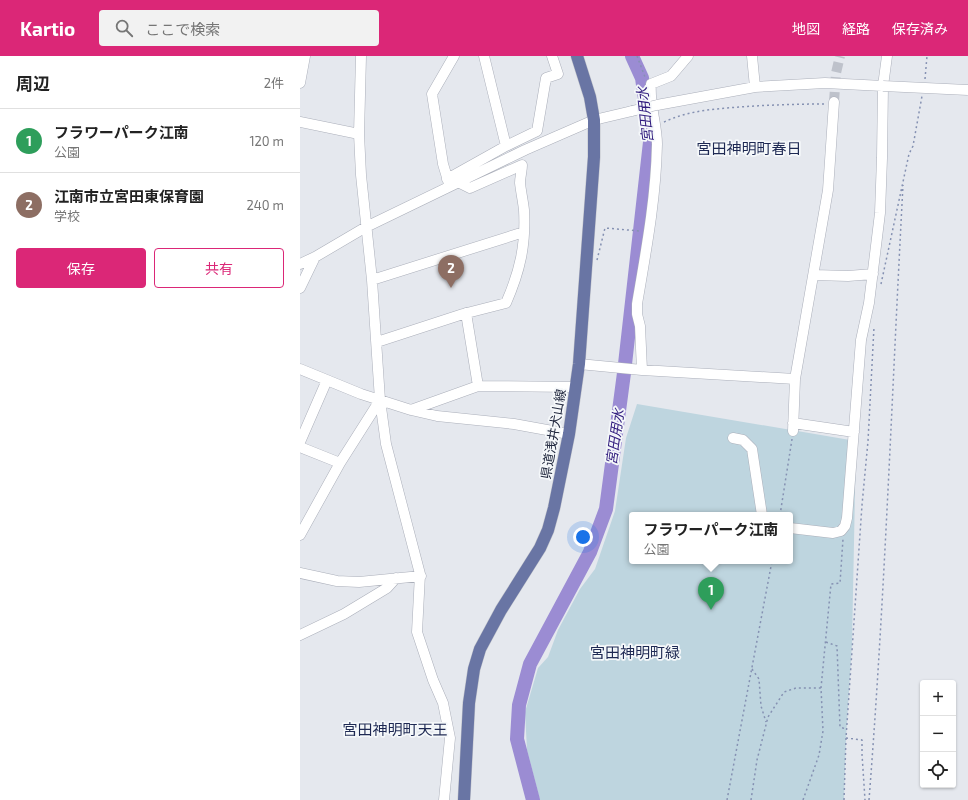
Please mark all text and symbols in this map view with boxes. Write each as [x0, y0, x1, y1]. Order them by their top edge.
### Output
search box [99, 10, 379, 46]
text: Kartio [20, 17, 75, 40]
icon: search [113, 17, 135, 39]
text: ここで検索 [145, 20, 220, 38]
text: 地図 [792, 20, 820, 37]
text: 経路 [842, 20, 870, 37]
text: 保存済み [892, 20, 948, 37]
text: 周辺 [16, 73, 50, 93]
text: 2件 [264, 75, 284, 91]
water label: 宮田用水 [633, 84, 656, 144]
text: フラワーパーク江南 [54, 123, 189, 141]
text: 1 [26, 133, 32, 149]
text: 120 m [249, 133, 284, 149]
district label: 宮田神明町春日 [696, 139, 802, 157]
text: 公園 [54, 144, 80, 160]
text: 江南市立宮田東保育園 [54, 187, 204, 205]
text: 2 [25, 197, 33, 213]
text: 240 m [247, 197, 284, 213]
text: 学校 [54, 208, 80, 224]
button: 保存 [16, 248, 146, 288]
button: 共有 [154, 248, 284, 288]
pin: 2 [438, 255, 464, 288]
street label: 県道浅井犬山線 [537, 388, 569, 480]
water label: 宮田用水 [602, 406, 627, 466]
popup [629, 512, 793, 564]
text: フラワーパーク江南 [644, 520, 778, 538]
your location [573, 527, 593, 547]
text: 公園 [644, 541, 670, 557]
pin: 1 [698, 577, 724, 610]
district label: 宮田神明町緑 [590, 643, 680, 661]
map controls [920, 680, 956, 788]
button: + [920, 680, 956, 716]
button: − [920, 716, 956, 752]
district label: 宮田神明町天王 [342, 720, 448, 738]
button: locate [920, 752, 956, 788]

